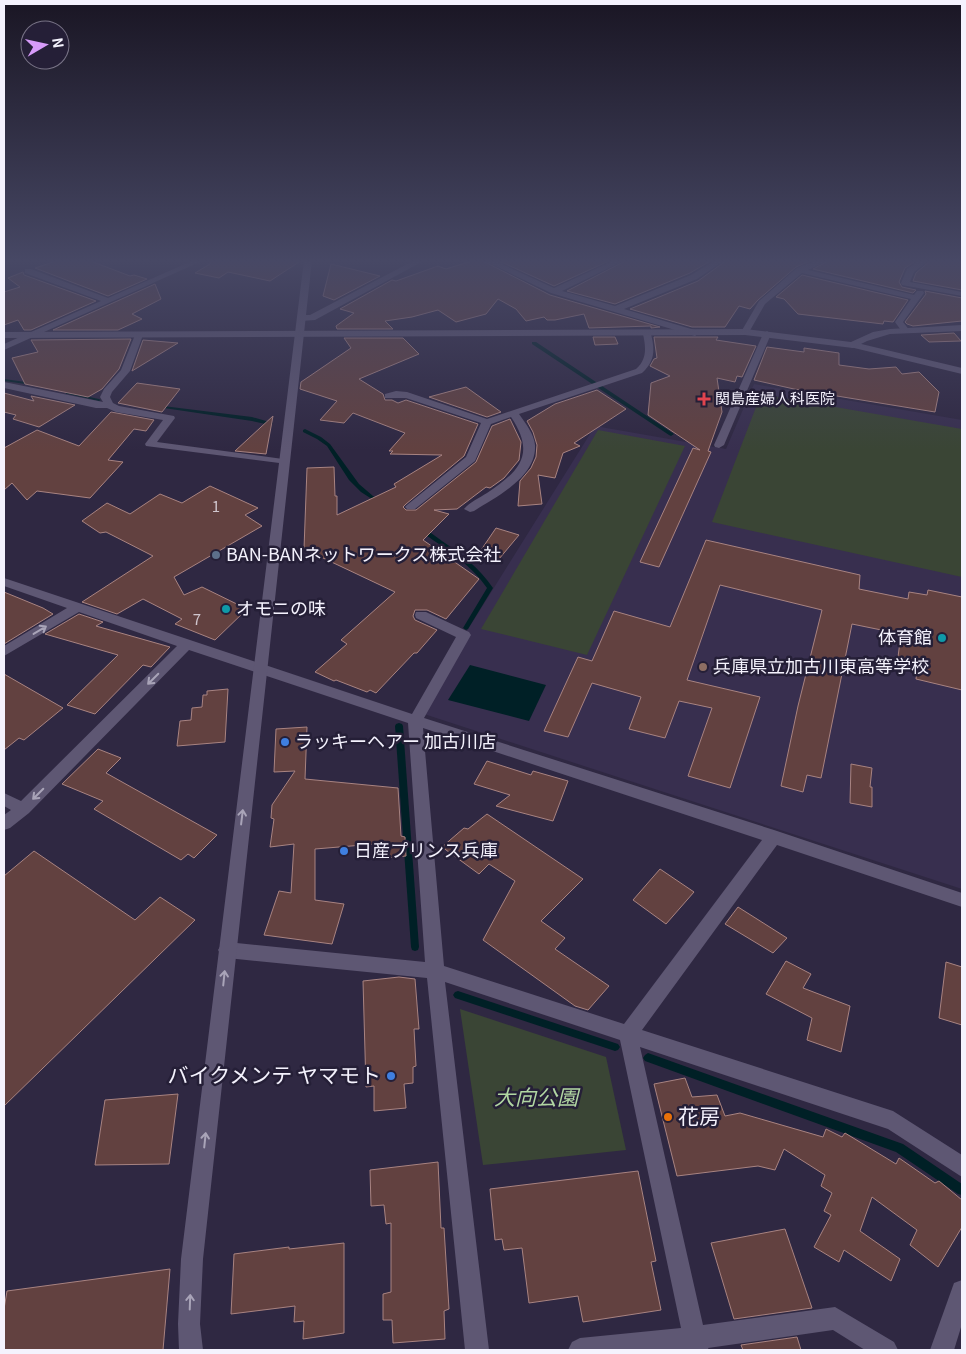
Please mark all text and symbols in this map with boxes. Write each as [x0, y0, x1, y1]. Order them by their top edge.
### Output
north arrow [20, 20, 70, 70]
text: N [48, 36, 70, 50]
place label: 関島産婦人科医院 [715, 387, 835, 408]
marker: 関島産婦人科医院 [697, 392, 711, 406]
house number: 1 [212, 495, 220, 516]
place label: BAN-BANネットワークス株式会社 [226, 540, 501, 566]
marker: BAN-BANネットワークス株式会社 [210, 549, 222, 561]
place label: オモニの味 [236, 594, 326, 620]
marker: オモニの味 [220, 603, 232, 615]
house number: 7 [193, 608, 201, 629]
place label: 体育館 [878, 623, 932, 649]
one-way arrow [33, 624, 47, 634]
marker: 体育館 [936, 632, 948, 644]
place label: 兵庫県立加古川東高等学校 [713, 652, 929, 678]
marker: 兵庫県立加古川東高等学校 [697, 661, 709, 673]
one-way arrow [147, 672, 159, 685]
place label: ラッキーヘアー 加古川店 [295, 727, 496, 753]
marker: ラッキーヘアー 加古川店 [279, 736, 291, 748]
one-way arrow [32, 788, 44, 800]
one-way arrow [237, 809, 247, 825]
place label: 日産プリンス兵庫 [354, 836, 498, 862]
marker: 日産プリンス兵庫 [338, 845, 350, 857]
one-way arrow [219, 971, 228, 987]
place label: バイクメンテ ヤマモト [168, 1059, 381, 1089]
marker: バイクメンテ ヤマモト [385, 1070, 397, 1082]
park label: 大向公園 [494, 1081, 581, 1111]
place label: 花房 [678, 1100, 720, 1130]
marker: 花房 [662, 1111, 674, 1123]
one-way arrow [200, 1132, 210, 1148]
one-way arrow [185, 1294, 195, 1310]

